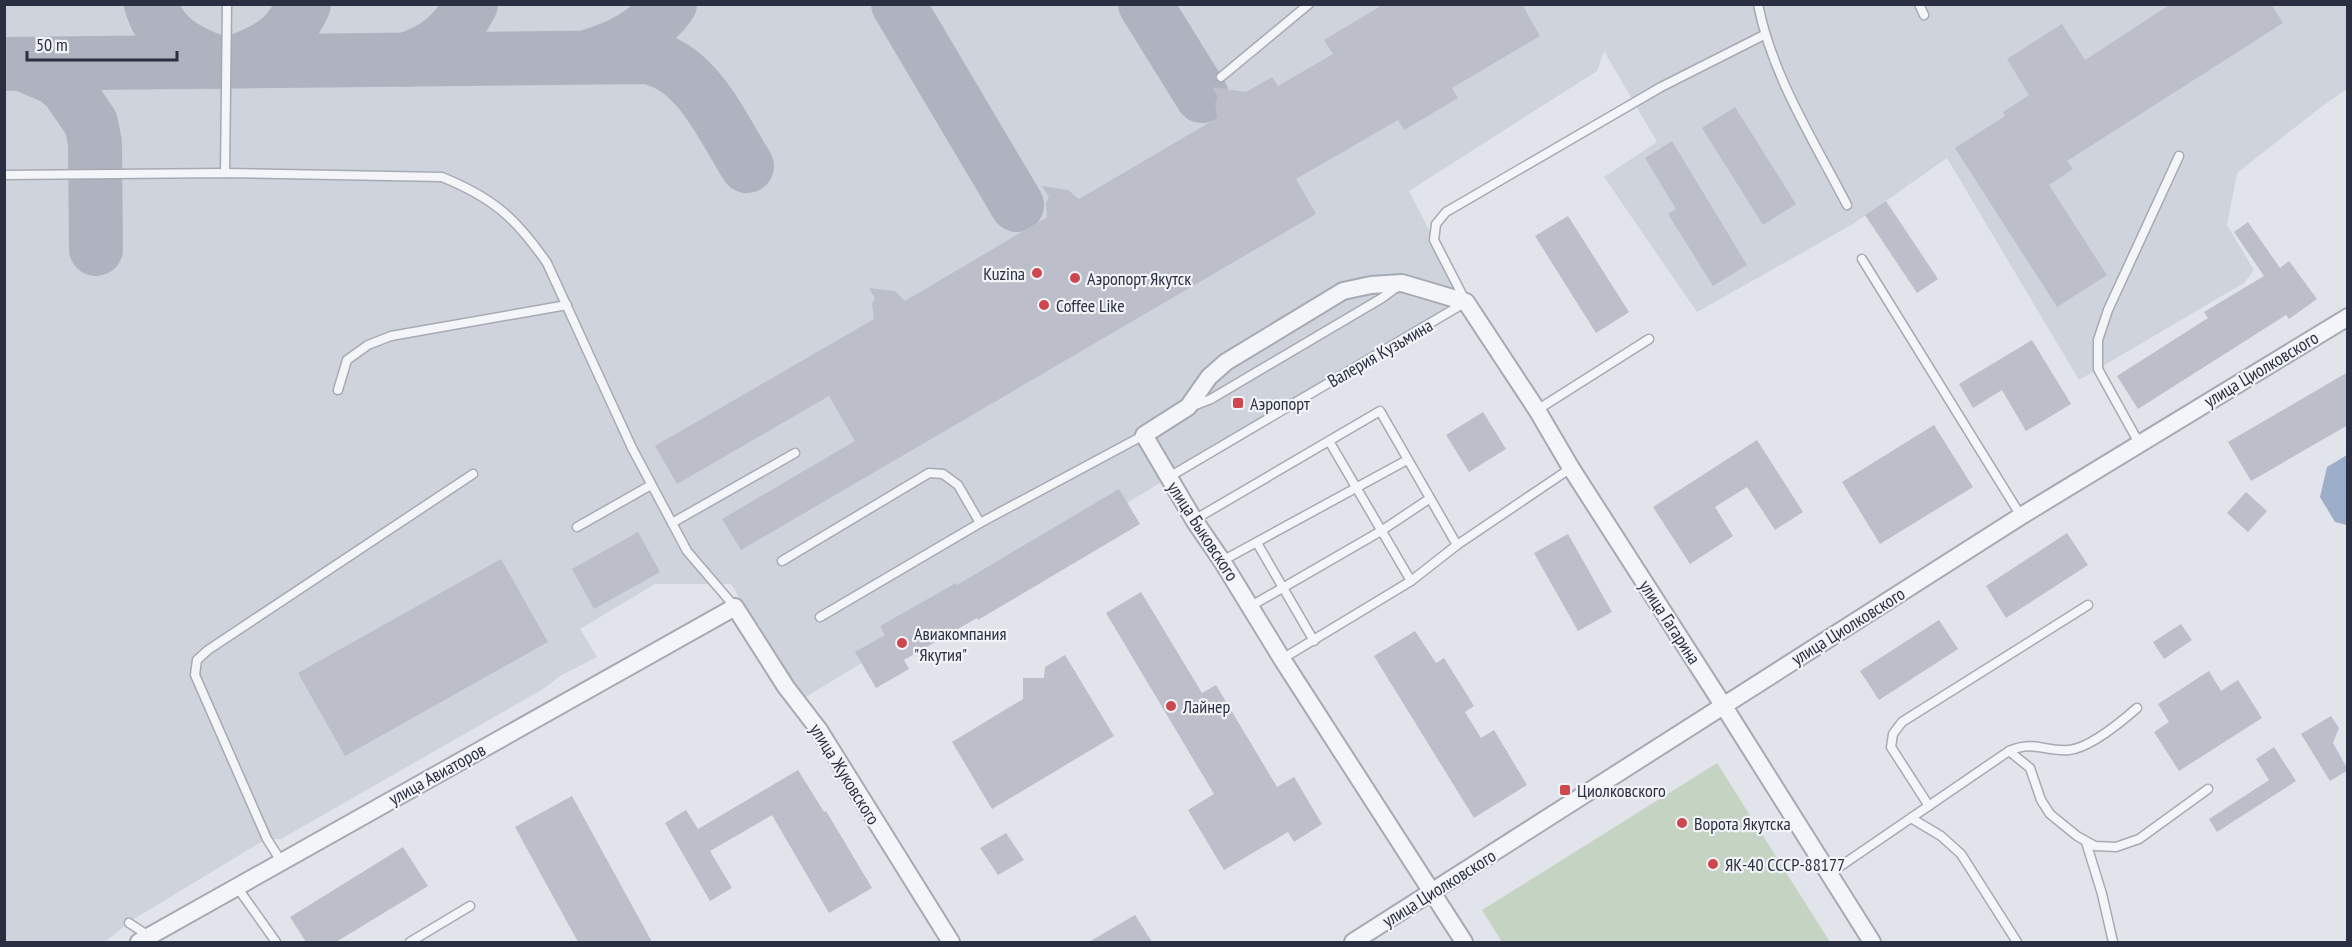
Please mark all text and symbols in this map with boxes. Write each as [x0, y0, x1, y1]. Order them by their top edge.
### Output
scale bar [27, 24, 177, 62]
text: 50 m [36, 33, 68, 56]
place label: Kuzina [983, 262, 1025, 285]
marker: Kuzina [1030, 266, 1044, 280]
place label: Аэропорт Якутск [1087, 267, 1191, 290]
marker: Аэропорт Якутск [1068, 271, 1082, 285]
place label: Coffee Like [1056, 294, 1125, 317]
marker: Coffee Like [1037, 298, 1051, 312]
street label: Валерия Кузьмина [1323, 314, 1437, 392]
street label: улица Циолковского [2200, 326, 2323, 412]
place label: Аэропорт [1250, 392, 1310, 415]
marker: Аэропорт [1231, 396, 1245, 410]
street label: улица Быковского [1162, 477, 1244, 585]
street label: улица Гагарина [1634, 575, 1706, 669]
street label: улица Циолковского [1787, 582, 1909, 670]
place label: Авиакомпания "Якутия" [914, 622, 1007, 666]
marker: Авиакомпания "Якутия" [895, 636, 909, 650]
place label: Лайнер [1182, 695, 1230, 718]
marker: Лайнер [1164, 699, 1178, 713]
street label: улица Жуковского [805, 719, 885, 829]
street label: улица Авиаторов [384, 738, 490, 810]
place label: Циолковского [1577, 779, 1666, 802]
marker: Циолковского [1558, 783, 1572, 797]
place label: Ворота Якутска [1694, 812, 1791, 835]
marker: Ворота Якутска [1675, 816, 1689, 830]
street label: улица Циолковского [1378, 844, 1500, 932]
place label: ЯК-40 СССР-88177 [1725, 853, 1845, 876]
marker: ЯК-40 СССР-88177 [1706, 857, 1720, 871]

